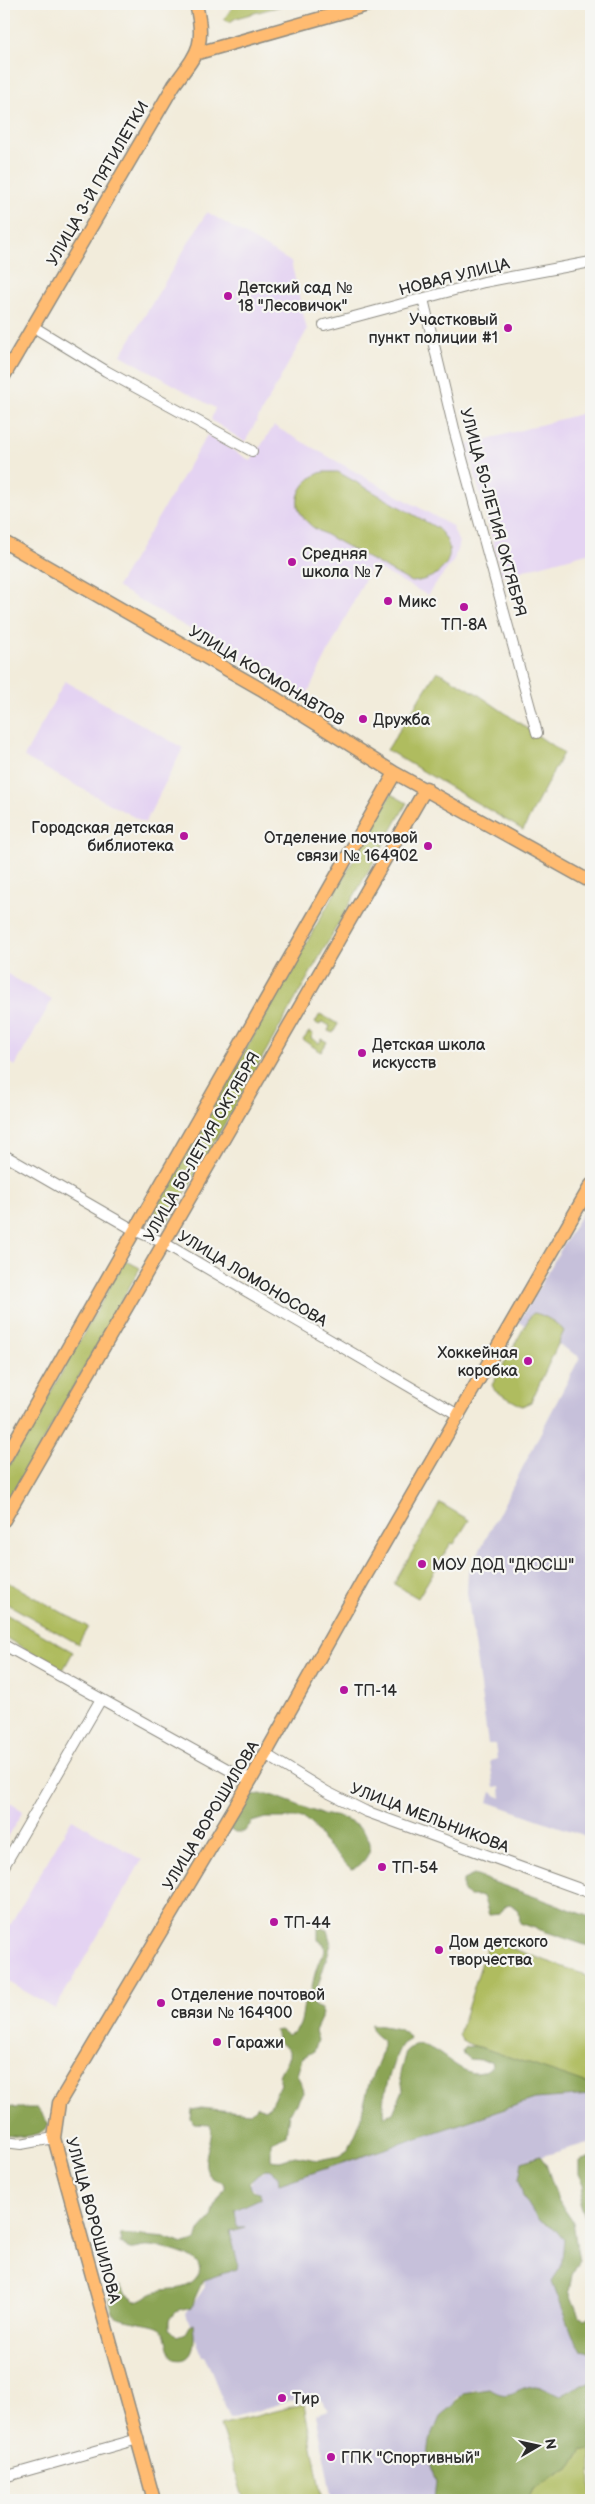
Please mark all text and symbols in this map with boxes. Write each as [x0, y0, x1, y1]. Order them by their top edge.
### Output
street label: УЛИЦА 3-Й ПЯТИЛЕТКИ [43, 98, 153, 269]
street label: НОВАЯ УЛИЦА [397, 254, 512, 300]
place label: Детский сад № 18 "Лесовичок" [238, 279, 353, 316]
marker: Детский сад № 18 "Лесовичок" [222, 290, 234, 302]
place label: Участковый пункт полиции #1 [368, 311, 498, 348]
marker: Участковый пункт полиции #1 [502, 322, 514, 334]
street label: УЛИЦА 50-ЛЕТИЯ ОКТЯБРЯ [456, 406, 530, 619]
place label: Средняя школа № 7 [302, 545, 383, 582]
marker: Средняя школа № 7 [286, 556, 298, 568]
place label: Микс [398, 593, 437, 612]
marker: Микс [382, 595, 394, 607]
marker: ТП-8А [458, 601, 470, 613]
place label: ТП-8А [441, 616, 487, 635]
street label: УЛИЦА КОСМОНАВТОВ [185, 622, 347, 730]
place label: Дружба [373, 711, 431, 730]
marker: Дружба [357, 713, 369, 725]
place label: Городская детская библиотека [31, 819, 175, 856]
place label: Отделение почтовой связи № 164902 [264, 829, 419, 866]
marker: Городская детская библиотека [178, 830, 190, 842]
marker: Отделение почтовой связи № 164902 [422, 840, 434, 852]
place label: Детская школа искусств [372, 1036, 486, 1073]
marker: Детская школа искусств [356, 1047, 368, 1059]
street label: УЛИЦА 50-ЛЕТИЯ ОКТЯБРЯ [140, 1049, 264, 1245]
street label: УЛИЦА ЛОМОНОСОВА [174, 1227, 331, 1332]
place label: Хоккейная коробка [438, 1344, 519, 1381]
marker: Хоккейная коробка [522, 1355, 534, 1367]
place label: МОУ ДОД "ДЮСШ" [432, 1556, 574, 1575]
marker: МОУ ДОД "ДЮСШ" [416, 1558, 428, 1570]
place label: ТП-14 [354, 1682, 397, 1701]
marker: ТП-14 [338, 1684, 350, 1696]
street label: УЛИЦА ВОРОШИЛОВА [159, 1737, 264, 1894]
street label: УЛИЦА МЕЛЬНИКОВА [347, 1779, 512, 1858]
place label: ТП-54 [392, 1859, 438, 1878]
marker: ТП-54 [376, 1861, 388, 1873]
place label: ТП-44 [284, 1914, 331, 1933]
marker: ТП-44 [268, 1916, 280, 1928]
place label: Дом детского творчества [449, 1933, 548, 1970]
marker: Дом детского творчества [433, 1944, 445, 1956]
place label: Отделение почтовой связи № 164900 [171, 1986, 325, 2023]
marker: Отделение почтовой связи № 164900 [155, 1997, 167, 2009]
place label: Гаражи [227, 2034, 284, 2053]
marker: Гаражи [211, 2036, 223, 2048]
street label: УЛИЦА ВОРОШИЛОВА [61, 2135, 124, 2306]
place label: Тир [292, 2390, 319, 2409]
marker: Тир [276, 2392, 288, 2404]
north arrow [512, 2422, 562, 2472]
text: N [541, 2438, 560, 2451]
place label: ГПК "Спортивный" [341, 2449, 480, 2468]
marker: ГПК "Спортивный" [325, 2451, 337, 2463]

